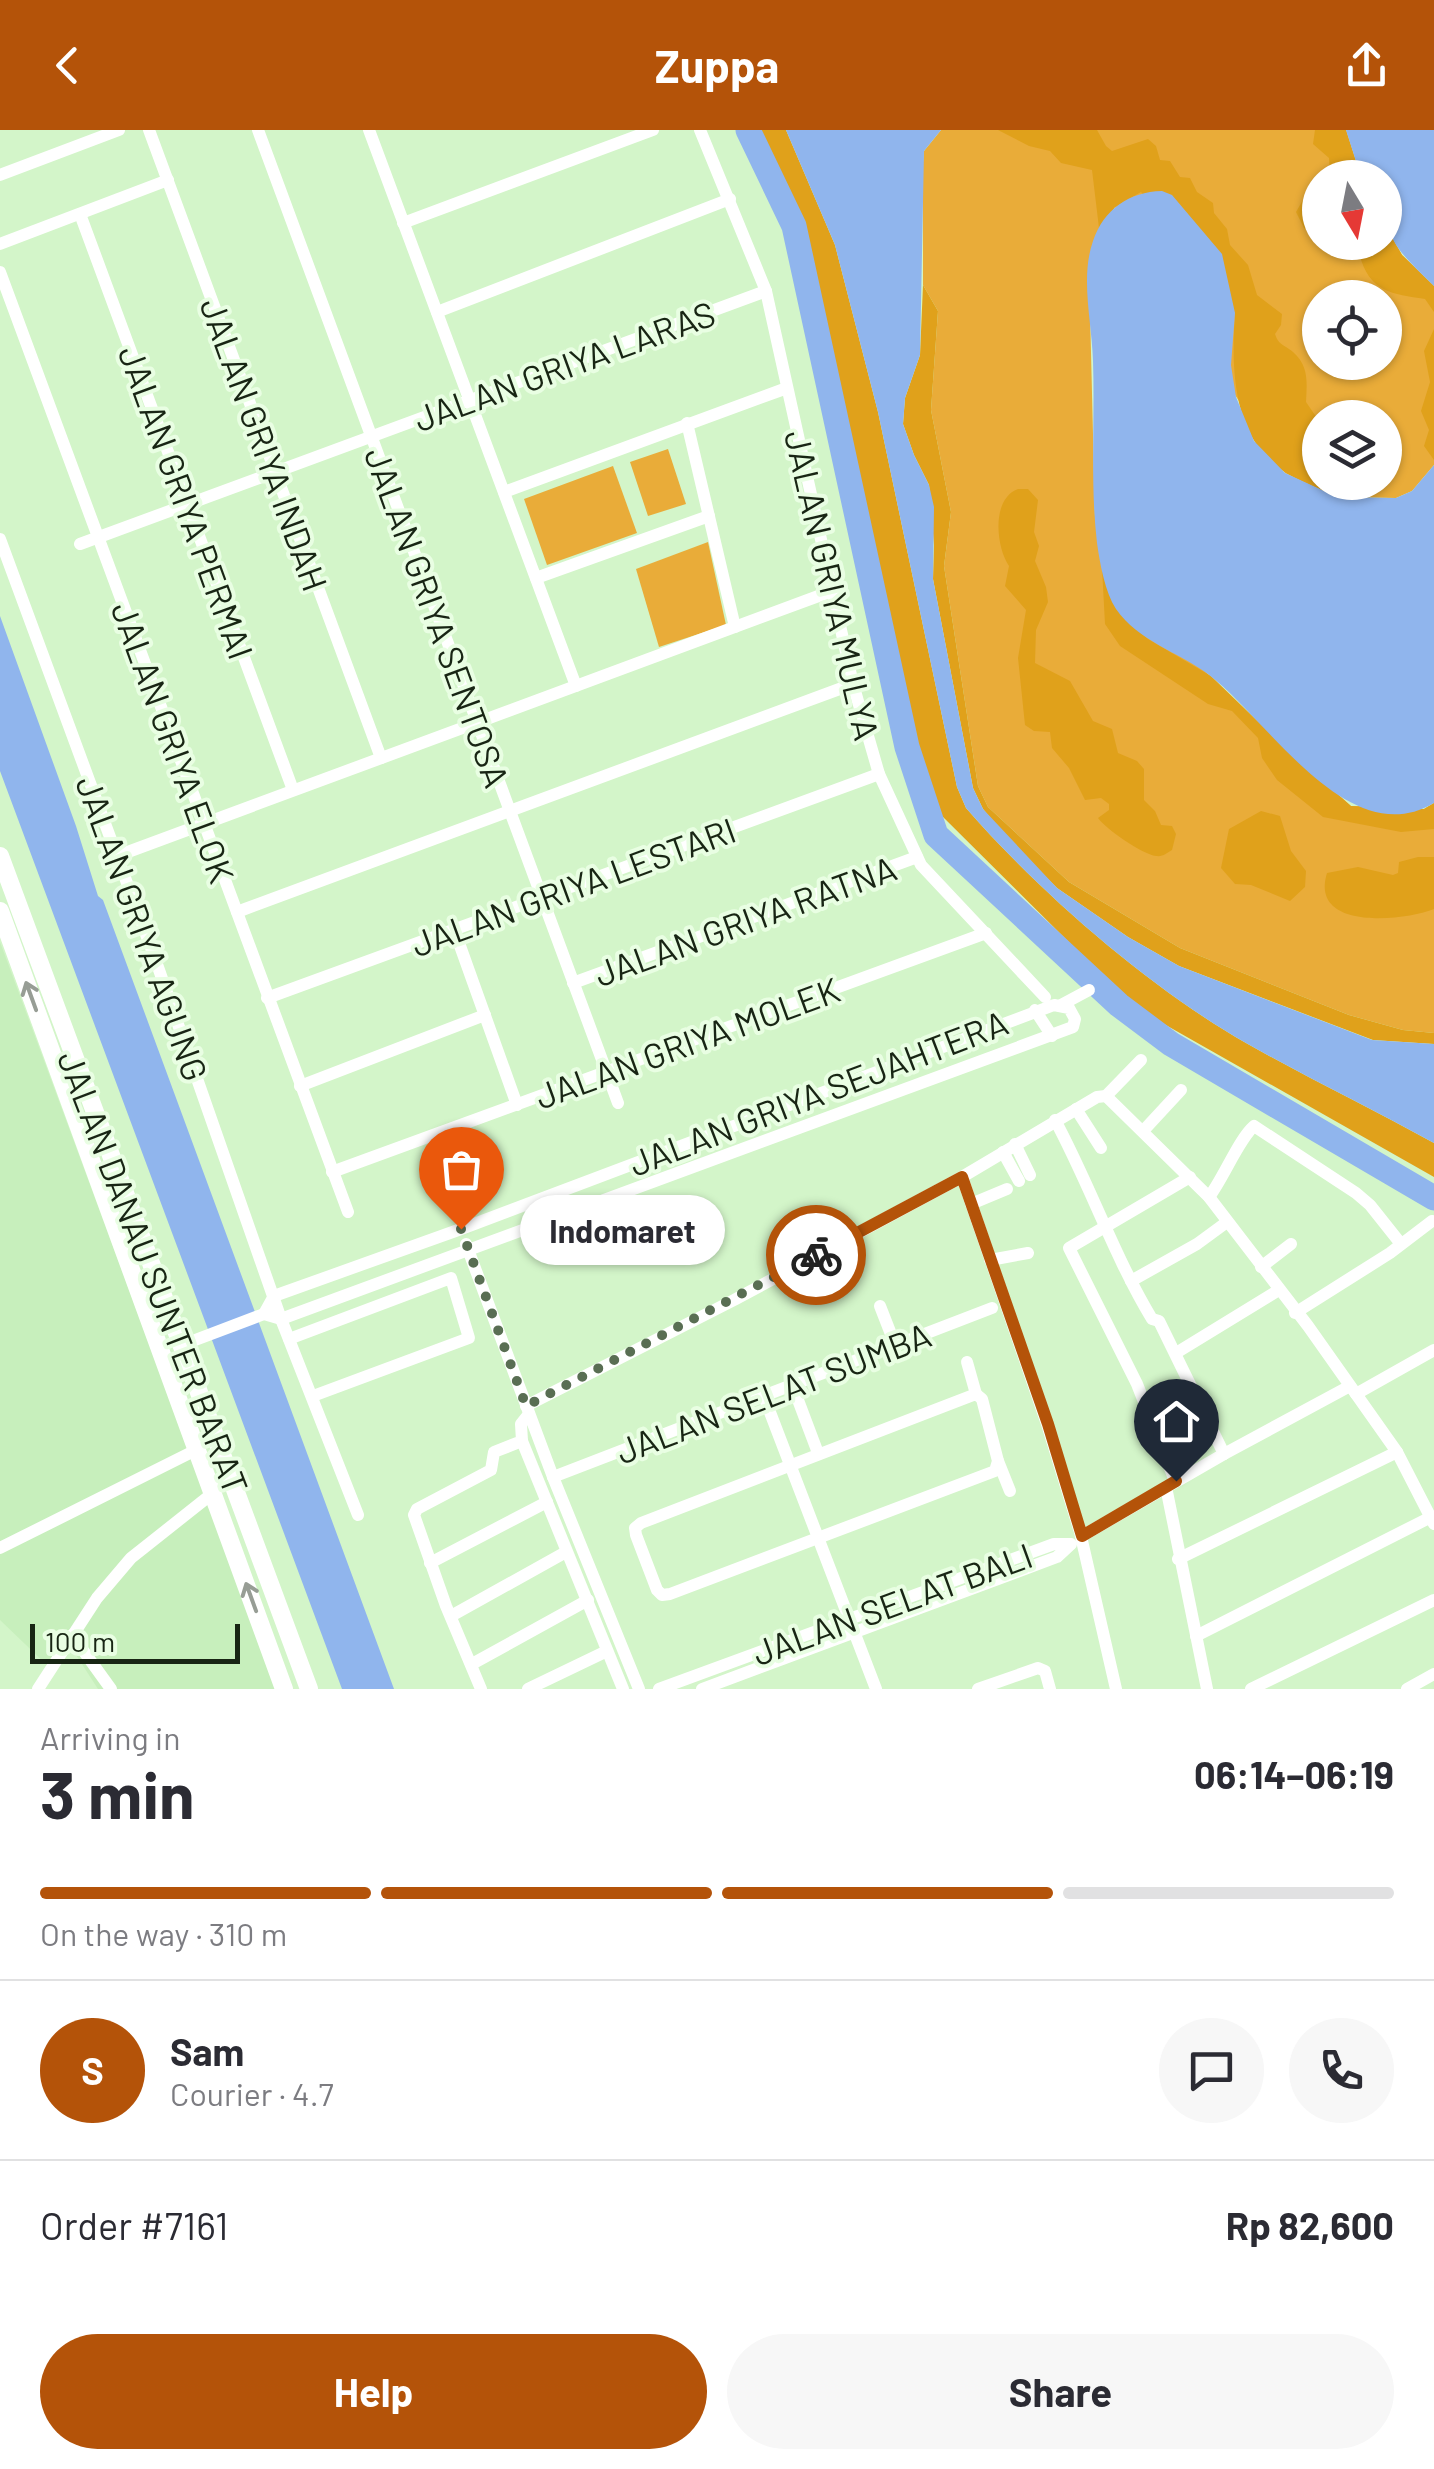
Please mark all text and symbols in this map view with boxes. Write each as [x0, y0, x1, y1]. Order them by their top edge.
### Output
icon: back [40, 38, 95, 93]
text: Zuppa [655, 38, 779, 92]
icon: share [1339, 38, 1394, 93]
north arrow [1302, 160, 1402, 260]
map controls [1302, 160, 1402, 500]
button: locate [1302, 280, 1402, 380]
street label: JALAN GRIYA LARAS [408, 291, 720, 439]
street label: JALAN GRIYA INDAH [192, 292, 338, 596]
street label: JALAN GRIYA PERMAI [111, 340, 263, 664]
button: layers [1302, 400, 1402, 500]
street label: JALAN GRIYA MULYA [777, 426, 889, 744]
street label: JALAN GRIYA SENTOSA [357, 441, 519, 793]
street label: JALAN GRIYA ELOK [104, 596, 244, 888]
street label: JALAN GRIYA AGUNG [68, 770, 218, 1086]
street label: JALAN GRIYA LESTARI [405, 808, 741, 964]
street label: JALAN GRIYA RATNA [588, 846, 902, 994]
street label: JALAN GRIYA MOLEK [529, 967, 845, 1117]
one-way arrow [21, 982, 39, 1013]
street label: JALAN GRIYA SEJAHTERA [623, 1000, 1013, 1184]
street label: JALAN DANAU SUNTER BARAT [50, 1045, 258, 1499]
pin [419, 1127, 504, 1230]
icon: bag [434, 1142, 489, 1197]
callout: Indomaret [521, 1194, 726, 1264]
courier [766, 1205, 866, 1305]
text: Indomaret [549, 1211, 696, 1249]
icon: bike [789, 1228, 844, 1283]
street label: JALAN SELAT SUMBA [610, 1313, 936, 1471]
pin [1134, 1379, 1219, 1482]
icon: home [1149, 1394, 1204, 1449]
street label: JALAN SELAT BALI [746, 1533, 1038, 1673]
one-way arrow [241, 1583, 259, 1614]
scale bar [30, 1619, 240, 1664]
text: 100 m [45, 1624, 115, 1658]
text: Arriving in [40, 1718, 180, 1756]
text: 06:14–06:19 [1194, 1751, 1394, 1797]
text: 3 min [40, 1754, 195, 1832]
text: On the way · 310 m [40, 1914, 287, 1952]
button: chat [1159, 2018, 1264, 2123]
button: phone [1289, 2018, 1394, 2123]
text: Sam [170, 2028, 244, 2074]
text: S [81, 2047, 104, 2093]
text: Courier · 4.7 [170, 2074, 334, 2112]
text: Order #7161 [40, 2202, 228, 2248]
text: Rp 82,600 [1226, 2202, 1394, 2248]
button: Help [40, 2334, 707, 2449]
button: Share [727, 2334, 1394, 2449]

